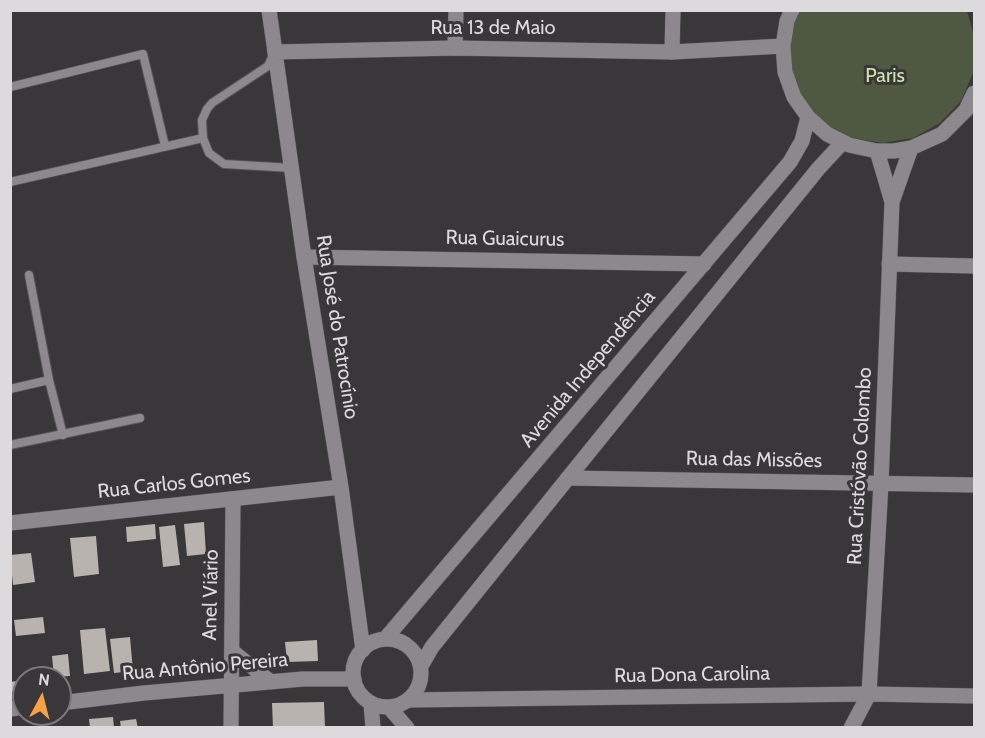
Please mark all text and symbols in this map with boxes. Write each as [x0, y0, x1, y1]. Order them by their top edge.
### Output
street label: Rua 13 de Maio [430, 16, 556, 40]
park label: Paris [865, 64, 905, 88]
street label: Rua Guaicurus [445, 226, 565, 252]
street label: Rua José do Patrocínio [311, 233, 363, 421]
street label: Avenida Independência [515, 286, 661, 452]
street label: Rua Cristóvão Colombo [843, 366, 877, 566]
street label: Rua das Missões [686, 447, 822, 473]
street label: Rua Carlos Gomes [96, 464, 252, 504]
street label: Anel Viário [198, 549, 224, 641]
street label: Rua Antônio Pereira [121, 648, 289, 686]
street label: Rua Dona Carolina [614, 662, 770, 688]
north arrow [12, 666, 72, 726]
text: N [37, 670, 51, 690]

